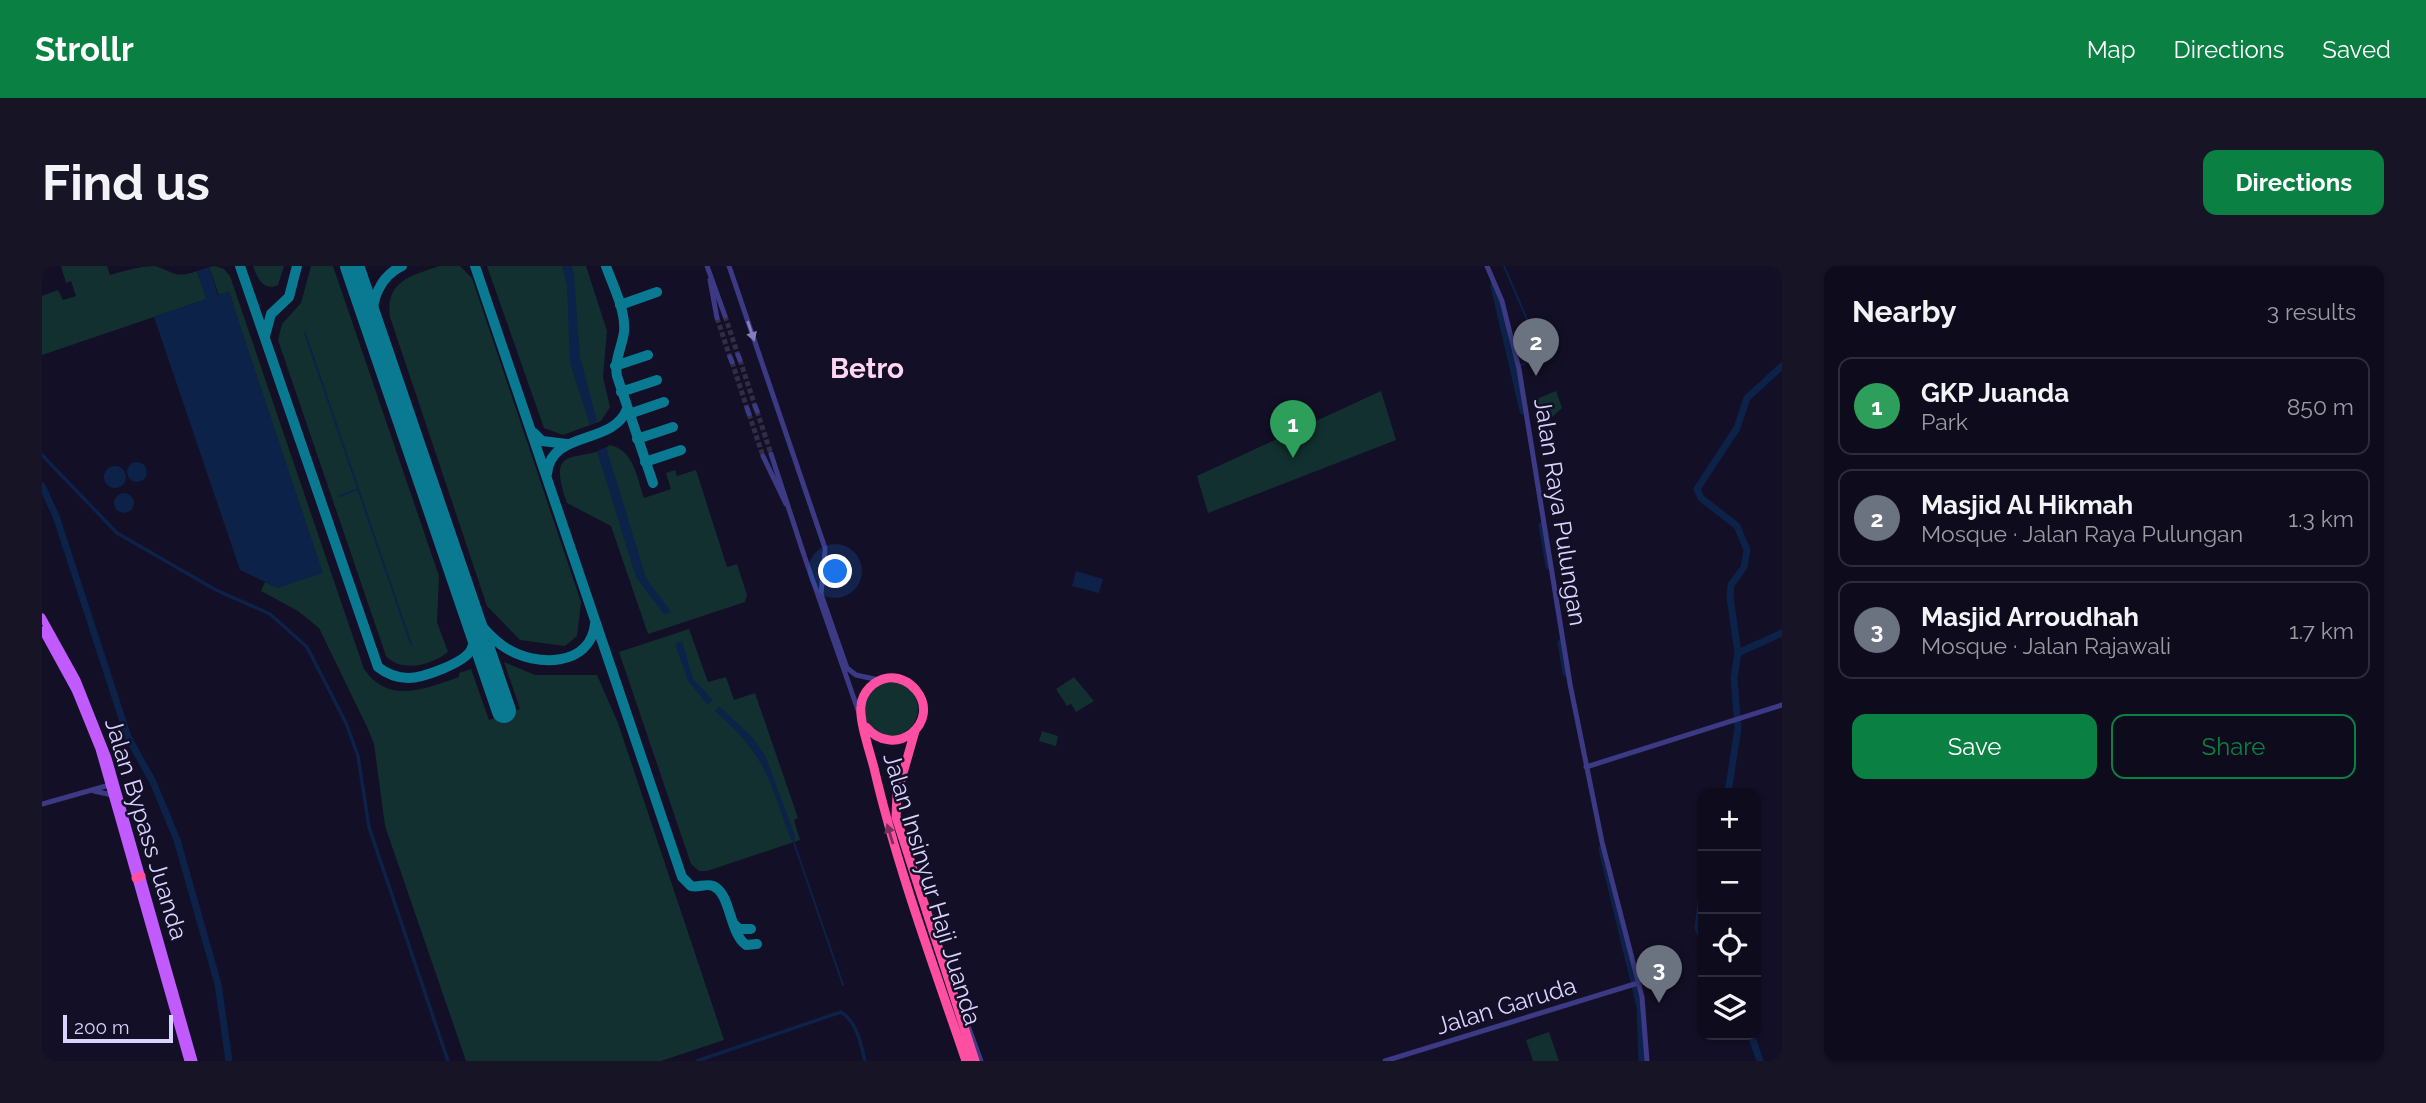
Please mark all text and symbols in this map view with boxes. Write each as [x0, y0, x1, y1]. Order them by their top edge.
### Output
text: Strollr [35, 30, 134, 69]
text: Map [2087, 35, 2136, 64]
text: Directions [2174, 35, 2284, 64]
text: Saved [2322, 35, 2391, 64]
button: Directions [2203, 150, 2384, 215]
text: Find us [42, 154, 210, 211]
text: Nearby [1852, 294, 1956, 329]
text: 3 results [2267, 298, 2356, 325]
pin: 2 [1513, 318, 1559, 376]
one-way arrow [746, 320, 757, 341]
district label: Betro [830, 352, 904, 385]
text: GKP Juanda [1921, 378, 2069, 408]
text: 1 [1871, 393, 1883, 420]
text: 850 m [2287, 393, 2354, 420]
street label: Jalan Raya Pulungan [1528, 396, 1593, 628]
pin: 1 [1270, 400, 1316, 458]
text: Park [1921, 408, 1968, 435]
text: Masjid Al Hikmah [1921, 490, 2133, 520]
text: 2 [1871, 505, 1883, 532]
text: 1.3 km [2288, 505, 2354, 532]
text: Mosque · Jalan Raya Pulungan [1921, 520, 2243, 547]
your location [818, 554, 852, 588]
text: Masjid Arroudhah [1921, 602, 2139, 632]
text: 3 [1871, 617, 1883, 644]
text: 1.7 km [2289, 617, 2354, 644]
text: Mosque · Jalan Rajawali [1921, 632, 2171, 659]
street label: Jalan Bypass Juanda [99, 714, 194, 943]
button: Save [1852, 714, 2097, 779]
button: Share [2111, 714, 2356, 779]
street label: Jalan Insinyur Haji Juanda [877, 749, 988, 1029]
map controls [1698, 788, 1761, 1040]
button: + [1698, 788, 1761, 851]
one-way arrow [885, 823, 895, 844]
button: − [1698, 851, 1761, 914]
button: locate [1698, 914, 1761, 977]
pin: 3 [1636, 945, 1682, 1003]
street label: Jalan Garuda [1432, 970, 1579, 1041]
button: layers [1698, 977, 1761, 1040]
scale bar [63, 1012, 173, 1044]
text: 200 m [74, 1016, 129, 1038]

